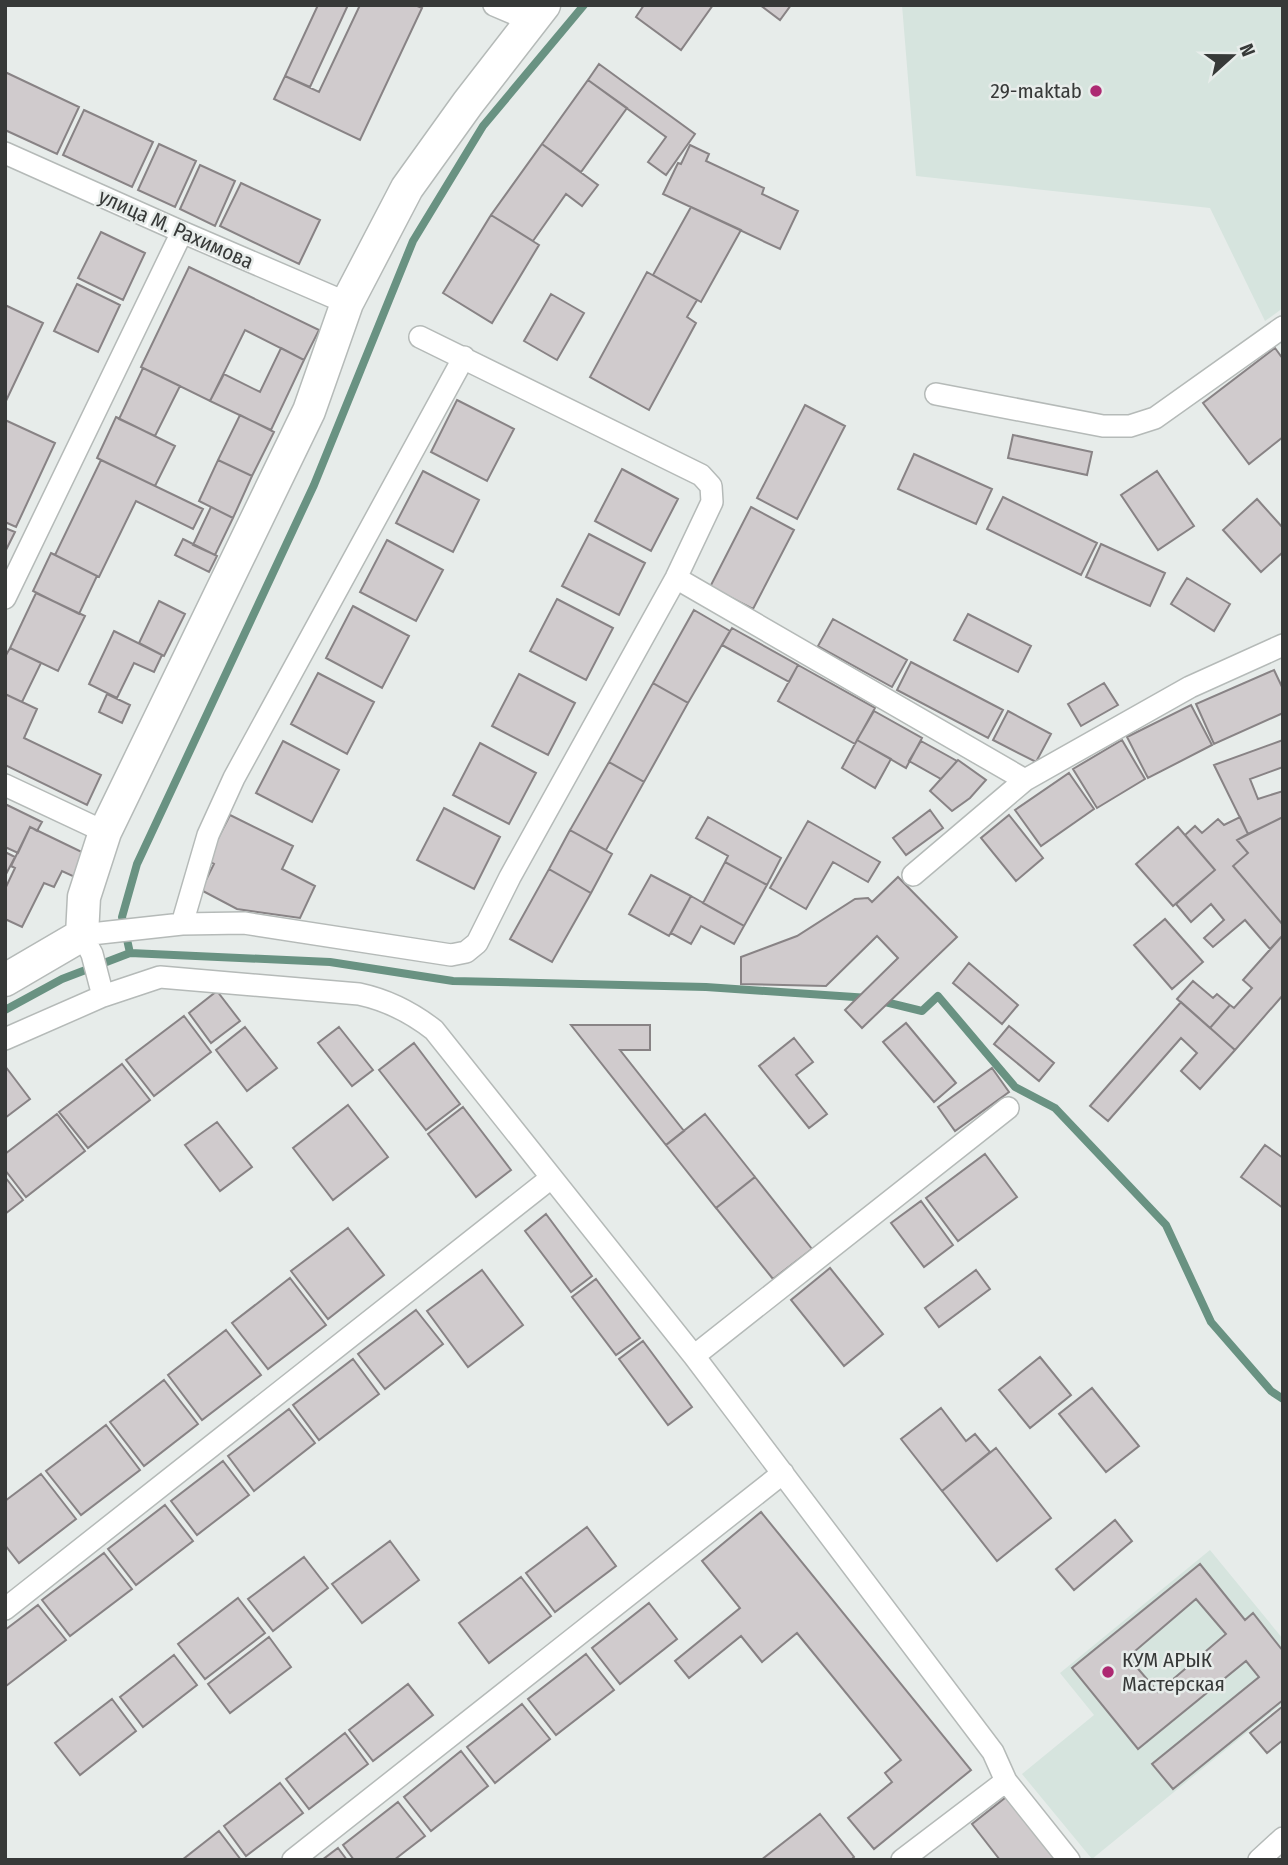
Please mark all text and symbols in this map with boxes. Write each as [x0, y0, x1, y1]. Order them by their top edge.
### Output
north arrow [1197, 21, 1267, 91]
text: N [1235, 41, 1260, 60]
place label: 29-maktab [991, 78, 1082, 104]
marker: 29-maktab [1088, 83, 1104, 99]
street label: улица М. Рахимова [94, 183, 258, 275]
place label: КУМ АРЫК Мастерская [1122, 1647, 1225, 1697]
marker: КУМ АРЫК Мастерская [1100, 1664, 1116, 1680]

